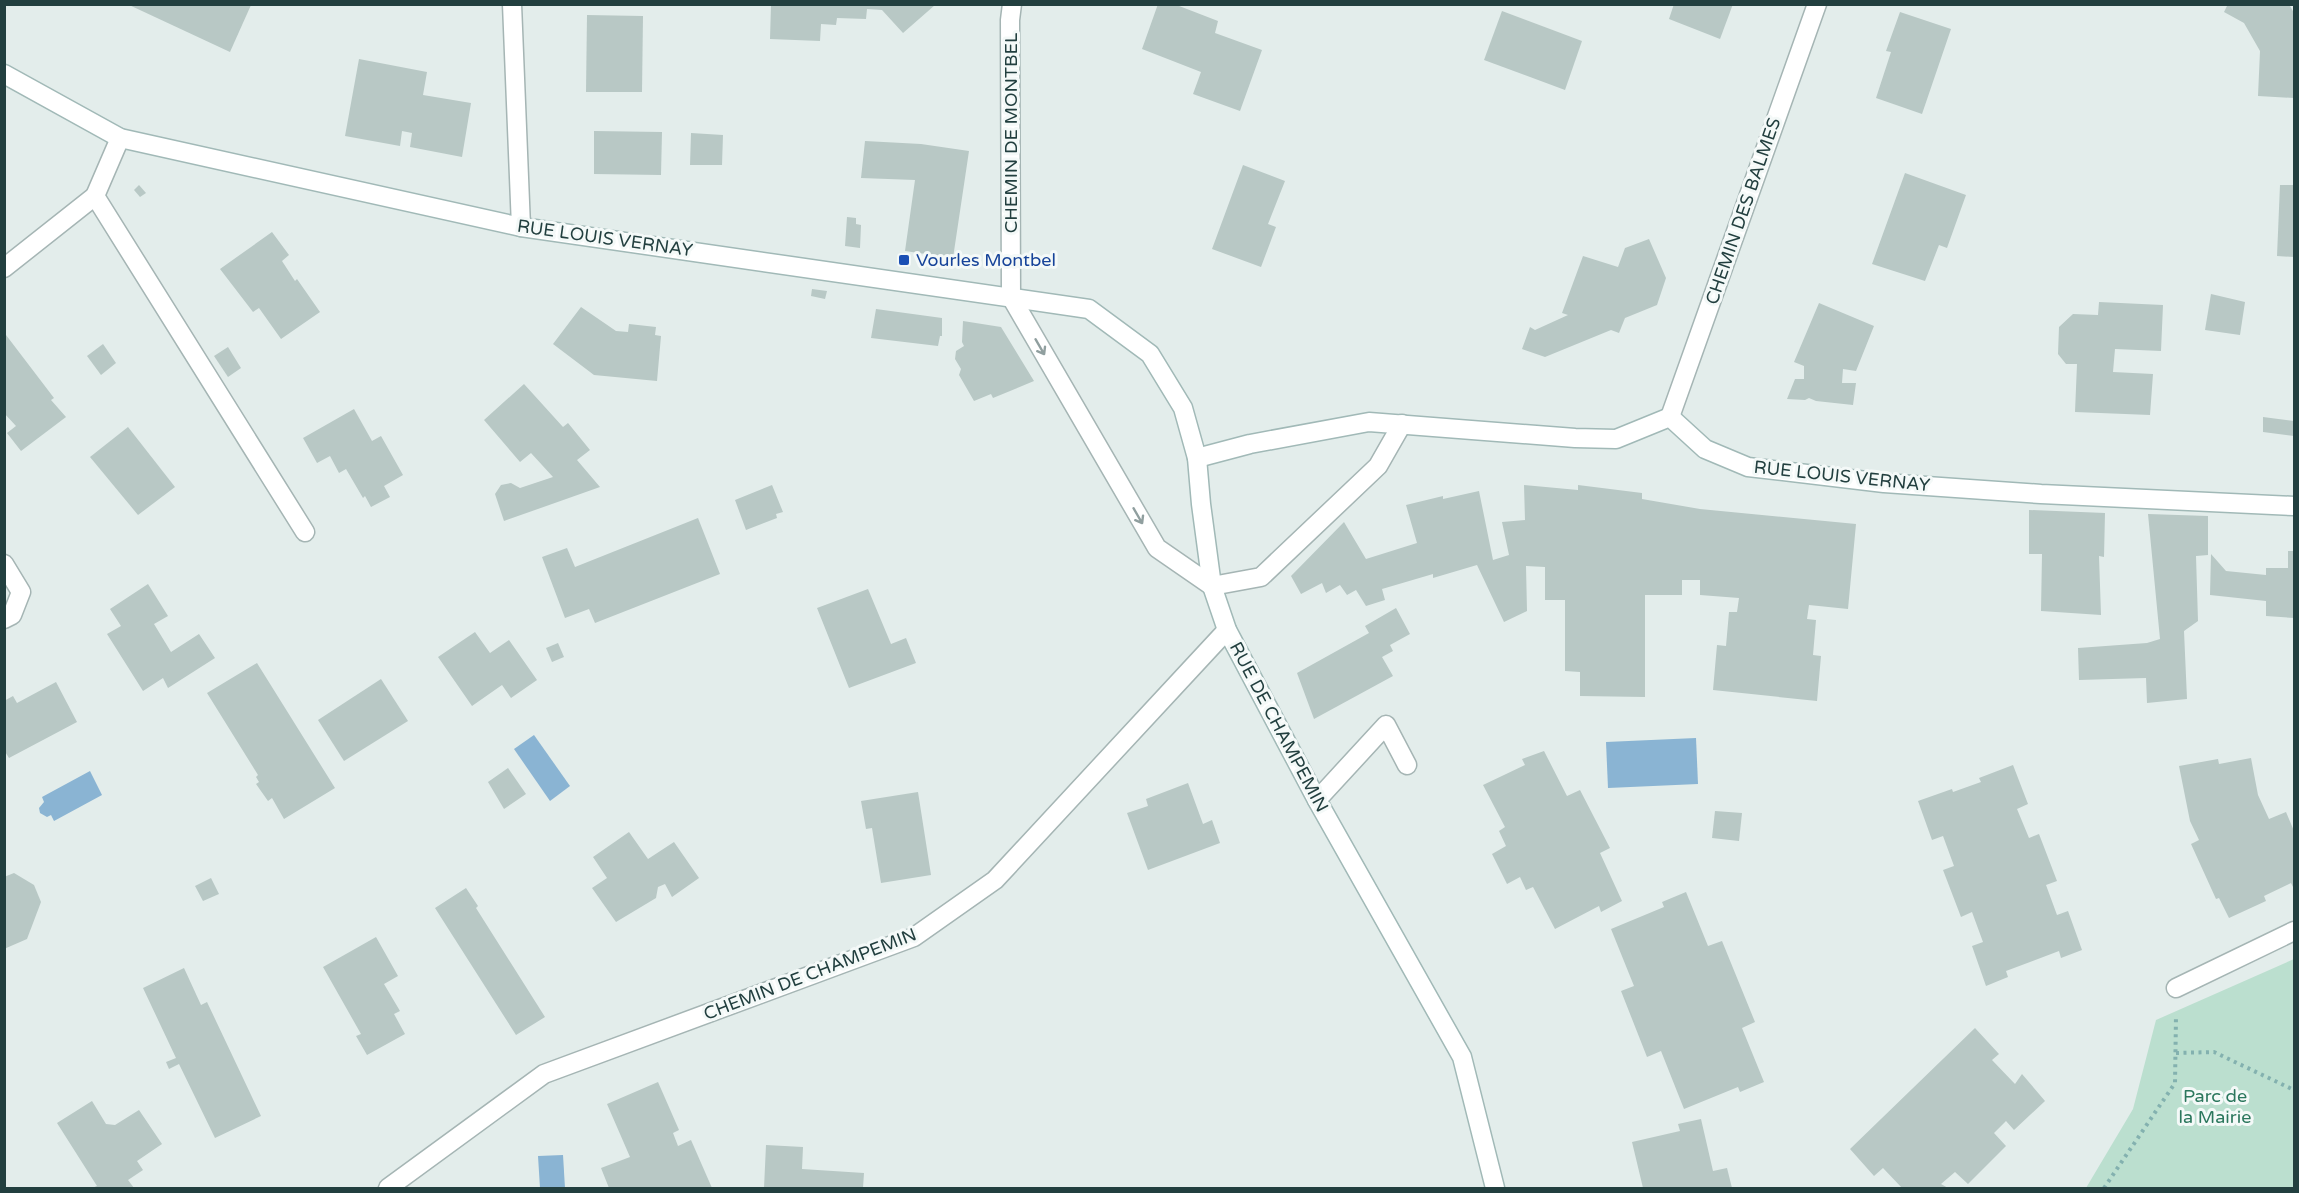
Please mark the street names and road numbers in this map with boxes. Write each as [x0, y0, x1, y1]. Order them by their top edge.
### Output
street label: CHEMIN DE MONTBEL [1000, 32, 1022, 233]
street label: CHEMIN DES BALMES [1701, 115, 1785, 307]
street label: RUE LOUIS VERNAY [516, 215, 695, 261]
street label: RUE LOUIS VERNAY [1753, 456, 1932, 496]
street label: RUE DE CHAMPEMIN [1225, 638, 1333, 816]
street label: CHEMIN DE CHAMPEMIN [700, 923, 920, 1025]

